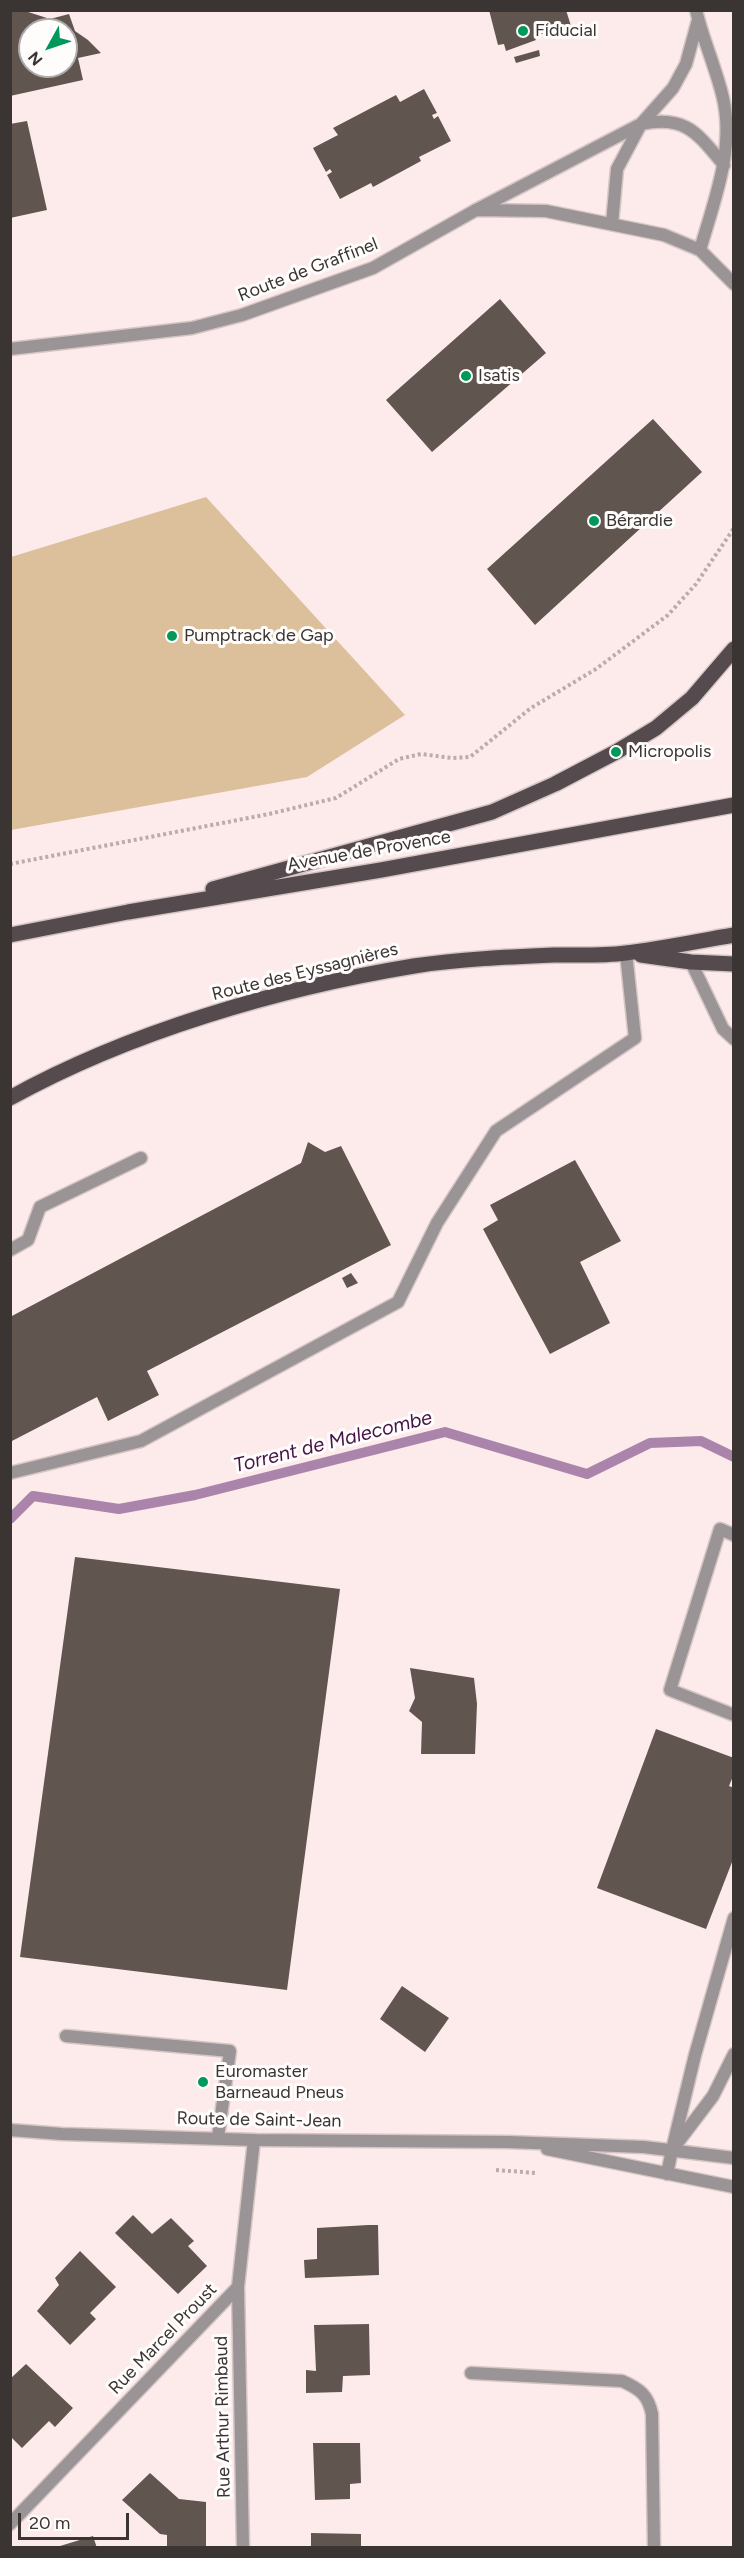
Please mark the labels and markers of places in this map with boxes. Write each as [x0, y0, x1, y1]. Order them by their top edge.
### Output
place label: Fiducial [535, 20, 597, 42]
marker: Fiducial [516, 24, 530, 38]
place label: Isatis [478, 365, 520, 387]
marker: Isatis [459, 369, 473, 383]
place label: Bérardie [606, 510, 673, 532]
marker: Bérardie [587, 514, 601, 528]
place label: Pumptrack de Gap [184, 625, 334, 647]
marker: Pumptrack de Gap [165, 629, 179, 643]
place label: Micropolis [628, 741, 711, 763]
marker: Micropolis [609, 745, 623, 759]
place label: Euromaster Barneaud Pneus [215, 2061, 344, 2104]
marker: Euromaster Barneaud Pneus [196, 2075, 210, 2089]

